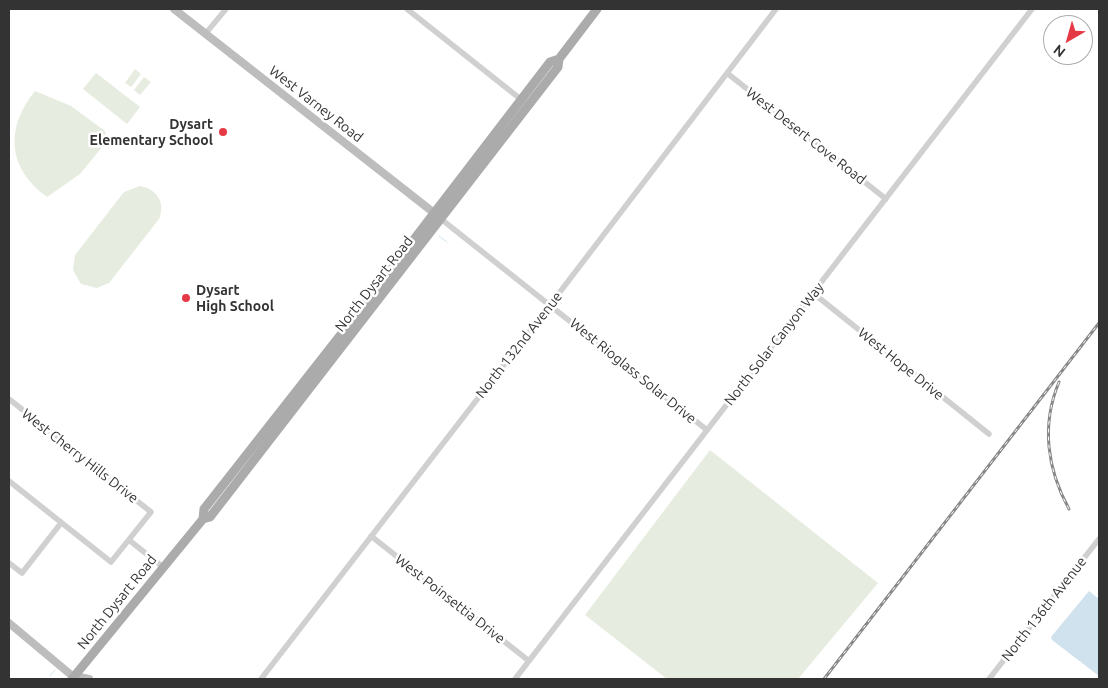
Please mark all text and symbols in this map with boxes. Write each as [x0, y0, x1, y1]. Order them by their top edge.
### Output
north arrow [1043, 15, 1093, 65]
text: N [1050, 42, 1068, 61]
street label: West Varney Road [266, 62, 366, 146]
street label: West Desert Cove Road [743, 84, 869, 188]
place label: Dysart Elementary School [90, 116, 213, 148]
marker: Dysart Elementary School [217, 126, 229, 138]
street label: North Dysart Road [332, 233, 416, 335]
street label: North Solar Canyon Way [721, 279, 827, 409]
place label: Dysart High School [196, 282, 274, 314]
street label: North 132nd Avenue [472, 288, 566, 402]
marker: Dysart High School [180, 292, 192, 304]
street label: West Rioglass Solar Drive [566, 315, 700, 427]
street label: West Hope Drive [855, 324, 947, 404]
street label: West Cherry Hills Drive [18, 405, 142, 507]
street label: North Dysart Road [74, 551, 160, 653]
street label: West Poinsettia Drive [392, 551, 508, 647]
street label: North 136th Avenue [998, 553, 1090, 665]

